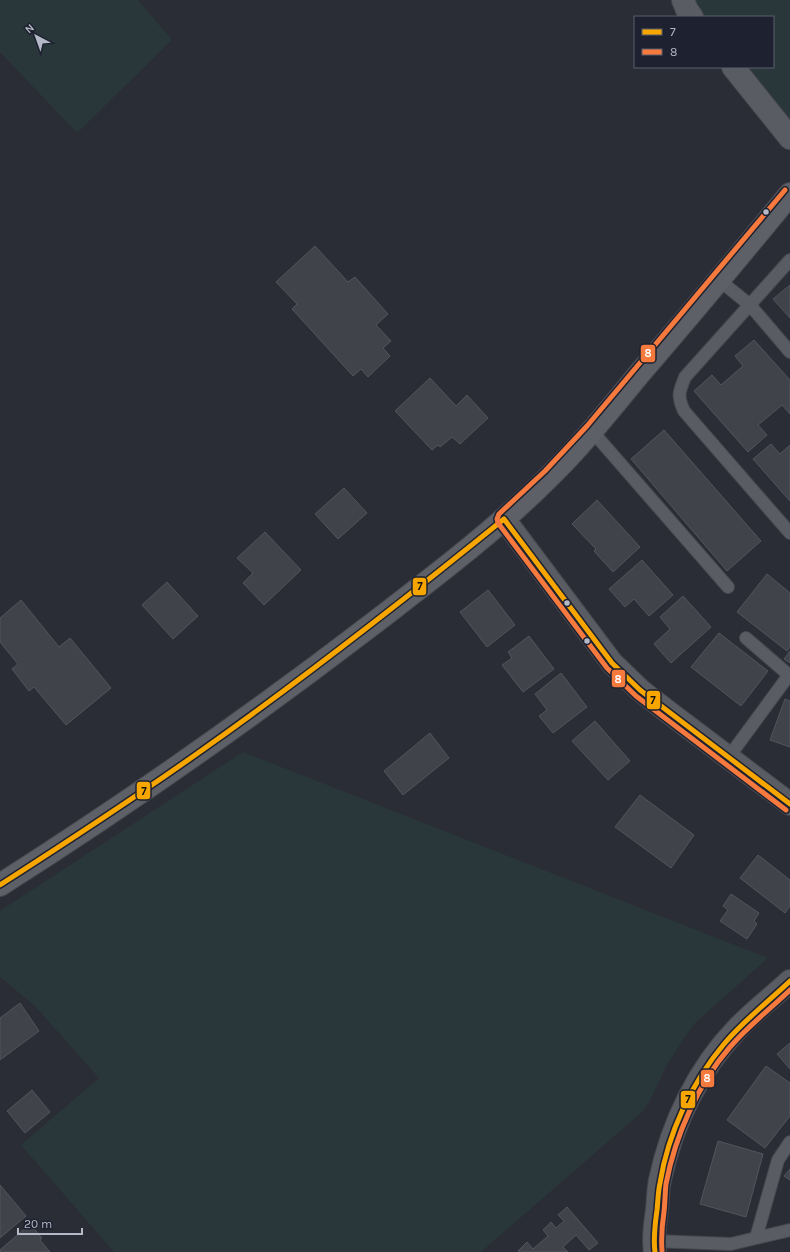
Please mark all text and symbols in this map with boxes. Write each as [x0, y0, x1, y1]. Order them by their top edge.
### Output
north arrow [16, 16, 56, 56]
legend [634, 16, 774, 68]
text: N [23, 21, 37, 36]
text: 7 [670, 25, 676, 39]
text: 8 [670, 45, 677, 59]
unlabelled marker [761, 207, 771, 217]
line badge: 8 [640, 344, 656, 363]
text: 8 [644, 347, 652, 360]
line badge: 7 [412, 577, 427, 596]
text: 7 [417, 580, 423, 593]
unlabelled marker [562, 598, 572, 608]
unlabelled marker [582, 636, 592, 646]
line badge: 8 [611, 669, 626, 688]
text: 8 [614, 673, 622, 686]
line badge: 7 [646, 690, 661, 710]
text: 7 [650, 694, 656, 707]
line badge: 7 [136, 781, 151, 800]
text: 7 [141, 785, 147, 798]
line badge: 8 [700, 1069, 715, 1088]
text: 8 [703, 1072, 711, 1085]
line badge: 7 [680, 1090, 696, 1109]
text: 7 [685, 1093, 691, 1106]
scale bar [18, 1210, 82, 1236]
text: 20 m [24, 1217, 52, 1231]

